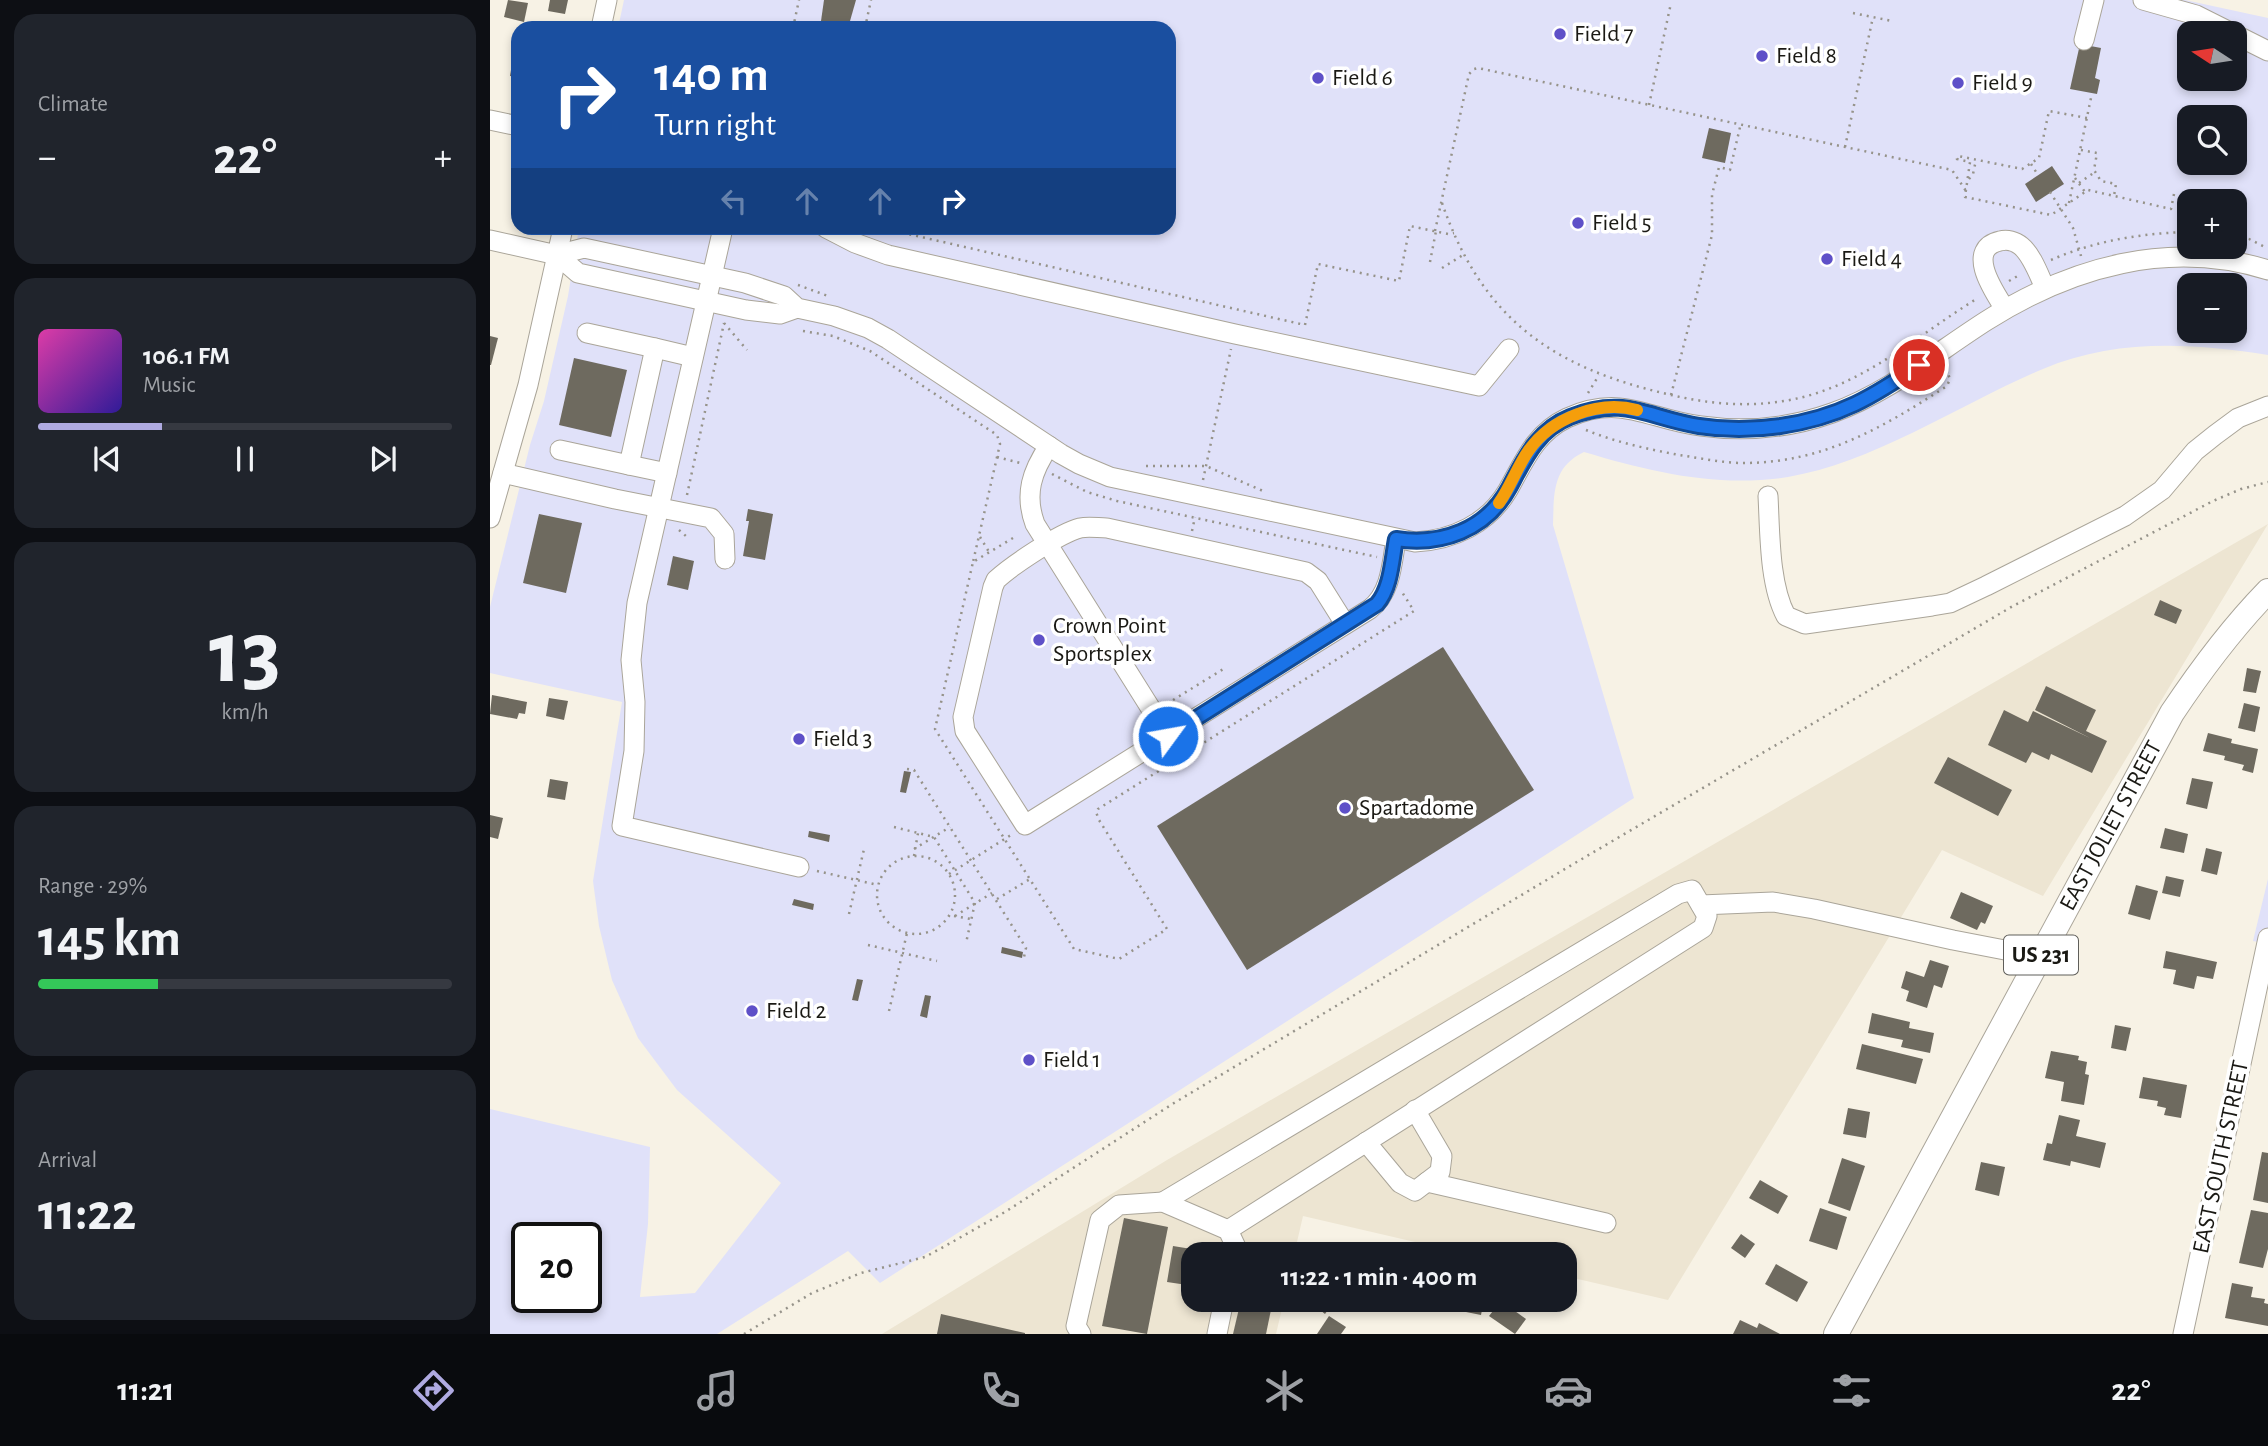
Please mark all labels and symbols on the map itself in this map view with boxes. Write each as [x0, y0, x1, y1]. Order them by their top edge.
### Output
north arrow [2177, 21, 2247, 91]
place label: Field 7 [1574, 22, 1634, 46]
marker: Field 7 [1552, 26, 1568, 42]
place label: Field 8 [1776, 44, 1837, 68]
marker: Field 8 [1754, 48, 1770, 64]
place label: Field 6 [1332, 66, 1393, 90]
marker: Field 6 [1310, 70, 1326, 86]
place label: Field 9 [1972, 71, 2033, 95]
marker: Field 9 [1950, 75, 1966, 91]
place label: Field 5 [1592, 211, 1652, 235]
marker: Field 5 [1570, 215, 1586, 231]
place label: Field 4 [1841, 247, 1902, 271]
marker: Field 4 [1819, 251, 1835, 267]
pin [1889, 335, 1949, 395]
place label: Crown Point Sportsplex [1053, 614, 1166, 666]
marker: Crown Point Sportsplex [1031, 632, 1047, 648]
position arrow [1131, 699, 1205, 773]
place label: Field 3 [813, 727, 873, 751]
marker: Field 3 [791, 731, 807, 747]
street label: EAST JOLIET STREET [2055, 737, 2167, 915]
place label: Spartadome [1359, 796, 1474, 820]
marker: Spartadome [1337, 800, 1353, 816]
road number: US 231 [2004, 936, 2078, 974]
place label: Field 2 [766, 999, 827, 1023]
marker: Field 2 [744, 1003, 760, 1019]
place label: Field 1 [1043, 1048, 1101, 1072]
marker: Field 1 [1021, 1052, 1037, 1068]
street label: EAST SOUTH STREET [2189, 1058, 2253, 1256]
speed limit sign: 20 [511, 1222, 602, 1313]

